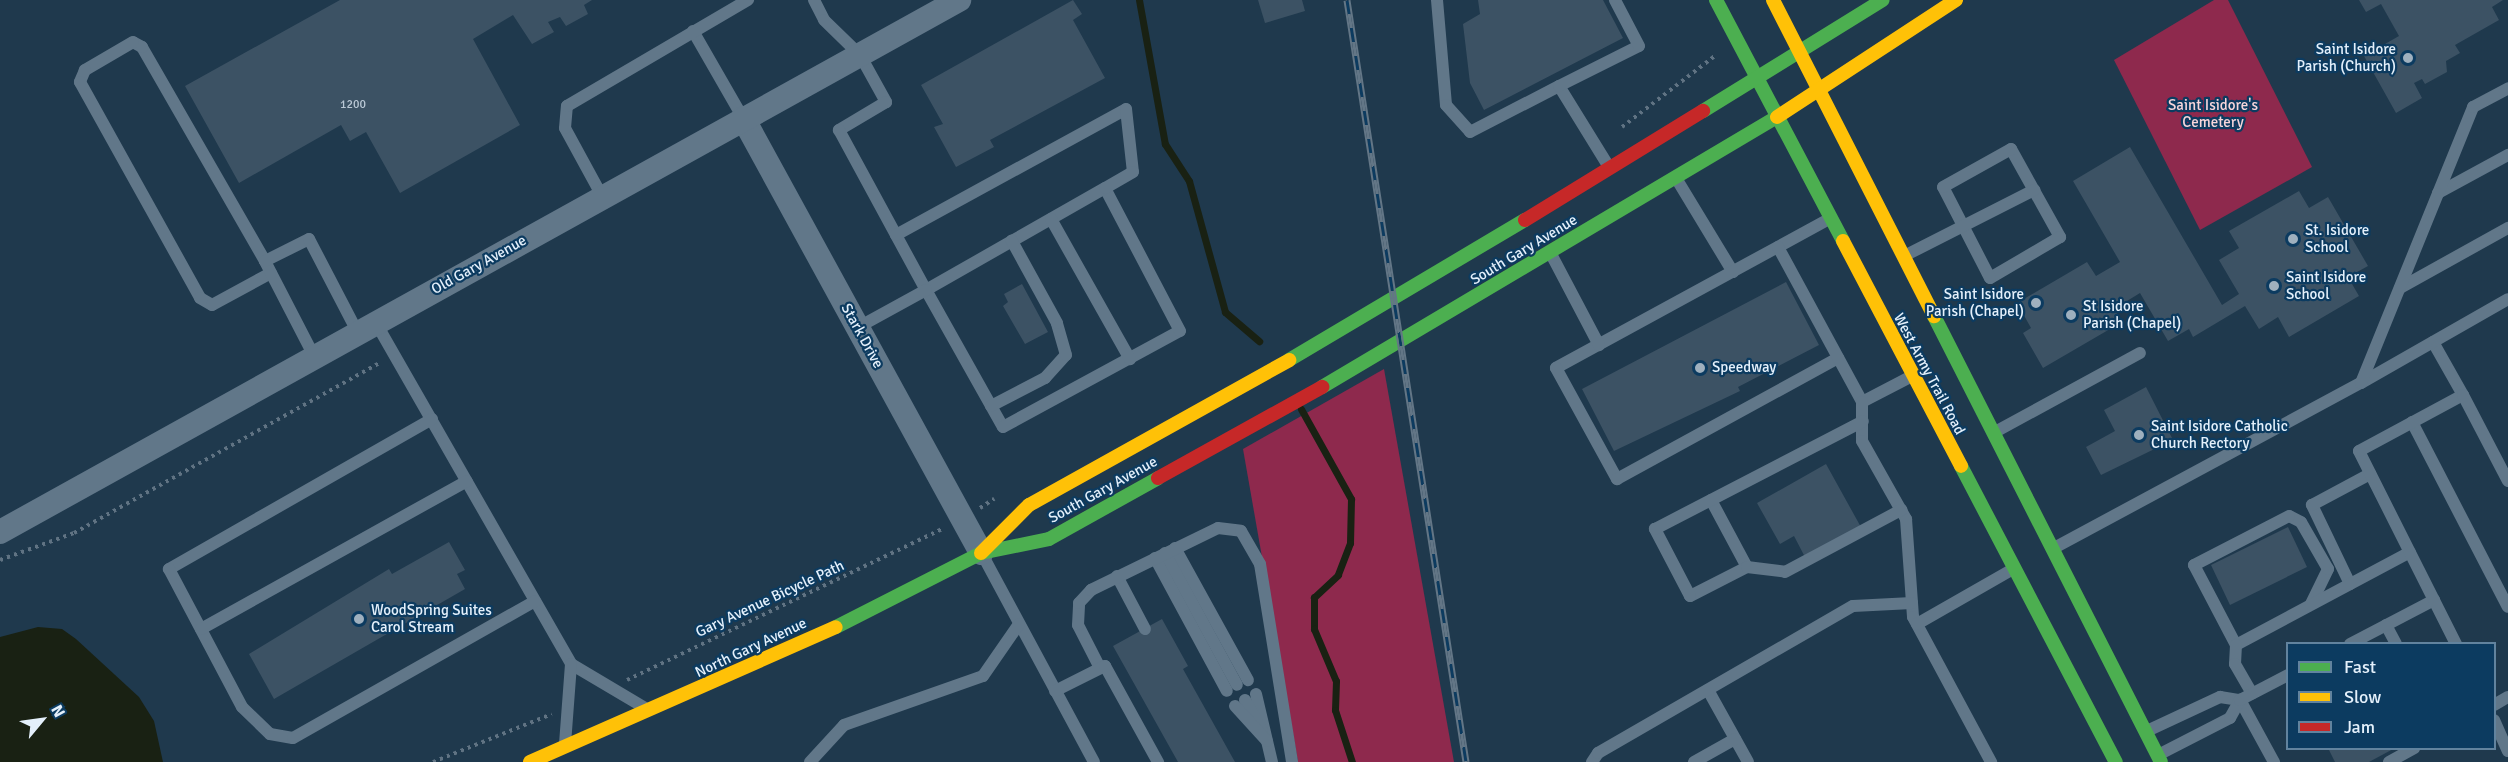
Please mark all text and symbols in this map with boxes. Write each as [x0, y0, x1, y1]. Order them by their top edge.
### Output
place label: Saint Isidore Parish (Church) [2296, 40, 2396, 75]
marker: Saint Isidore Parish (Church) [2401, 51, 2415, 65]
park label: Saint Isidore's Cemetery [2168, 96, 2258, 131]
house number: 1200 [340, 98, 366, 112]
street label: South Gary Avenue [1467, 211, 1581, 289]
place label: St. Isidore School [2305, 221, 2369, 256]
street label: Old Gary Avenue [428, 231, 530, 299]
marker: St. Isidore School [2286, 232, 2300, 246]
place label: Saint Isidore School [2286, 268, 2366, 303]
marker: Saint Isidore School [2267, 279, 2281, 293]
place label: Saint Isidore Parish (Chapel) [1926, 285, 2024, 320]
marker: Saint Isidore Parish (Chapel) [2029, 296, 2043, 310]
place label: St Isidore Parish (Chapel) [2083, 297, 2181, 332]
street label: Stark Drive [837, 301, 887, 371]
marker: St Isidore Parish (Chapel) [2064, 308, 2078, 322]
street label: West Army Trail Road [1889, 310, 1969, 438]
place label: Speedway [1712, 359, 1776, 377]
marker: Speedway [1693, 361, 1707, 375]
place label: Saint Isidore Catholic Church Rectory [2151, 417, 2288, 452]
marker: Saint Isidore Catholic Church Rectory [2132, 428, 2146, 442]
street label: South Gary Avenue [1046, 453, 1160, 527]
street label: Gary Avenue Bicycle Path [693, 557, 847, 641]
place label: WoodSpring Suites Carol Stream [371, 601, 492, 636]
marker: WoodSpring Suites Carol Stream [352, 612, 366, 626]
street label: North Gary Avenue [692, 614, 810, 682]
legend [2286, 642, 2496, 750]
text: Fast [2344, 656, 2376, 678]
text: Slow [2344, 686, 2381, 708]
north arrow [12, 690, 72, 750]
text: N [46, 702, 69, 721]
text: Jam [2344, 716, 2375, 738]

